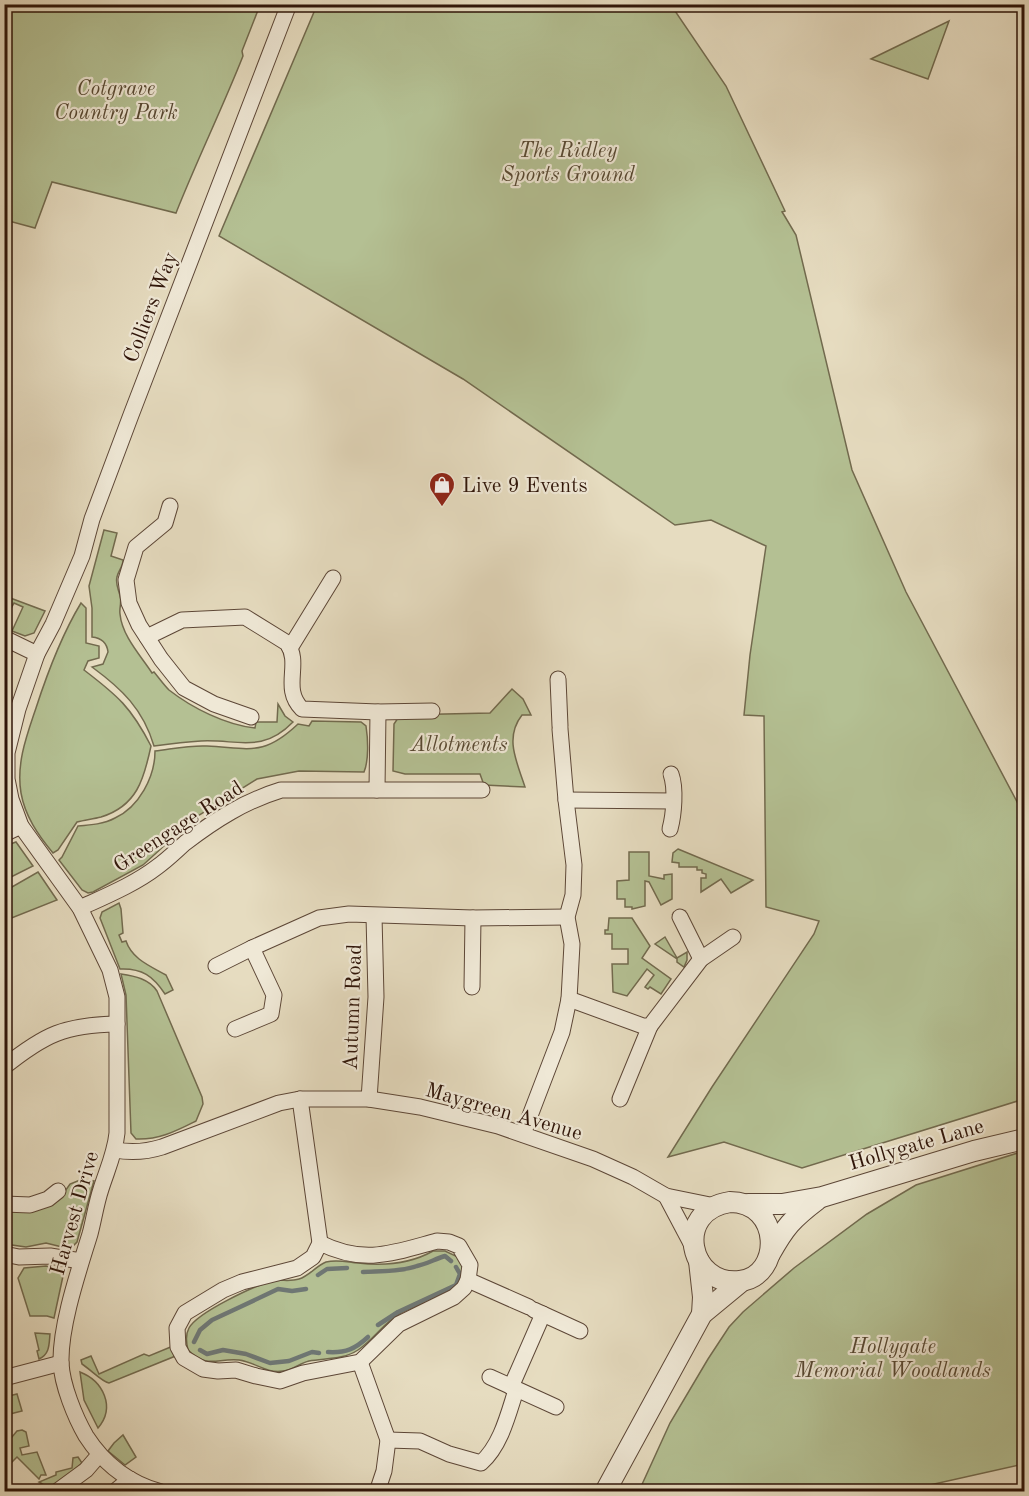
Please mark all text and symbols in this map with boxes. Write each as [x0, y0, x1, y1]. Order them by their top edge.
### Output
park label: Cotgrave Country Park [54, 79, 178, 124]
park label: The Ridley Sports Ground [501, 141, 636, 186]
street label: Colliers Way [121, 249, 182, 366]
shop icon: Live 9 Events [427, 470, 457, 508]
place label: Live 9 Events [462, 476, 588, 497]
park label: Allotments [410, 735, 508, 756]
street label: Greengage Road [110, 778, 247, 877]
street label: Autumn Road [341, 943, 366, 1071]
street label: Maygreen Avenue [423, 1080, 584, 1145]
street label: Hollygate Lane [846, 1116, 986, 1175]
street label: Harvest Drive [48, 1149, 103, 1278]
park label: Hollygate Memorial Woodlands [794, 1337, 991, 1382]

